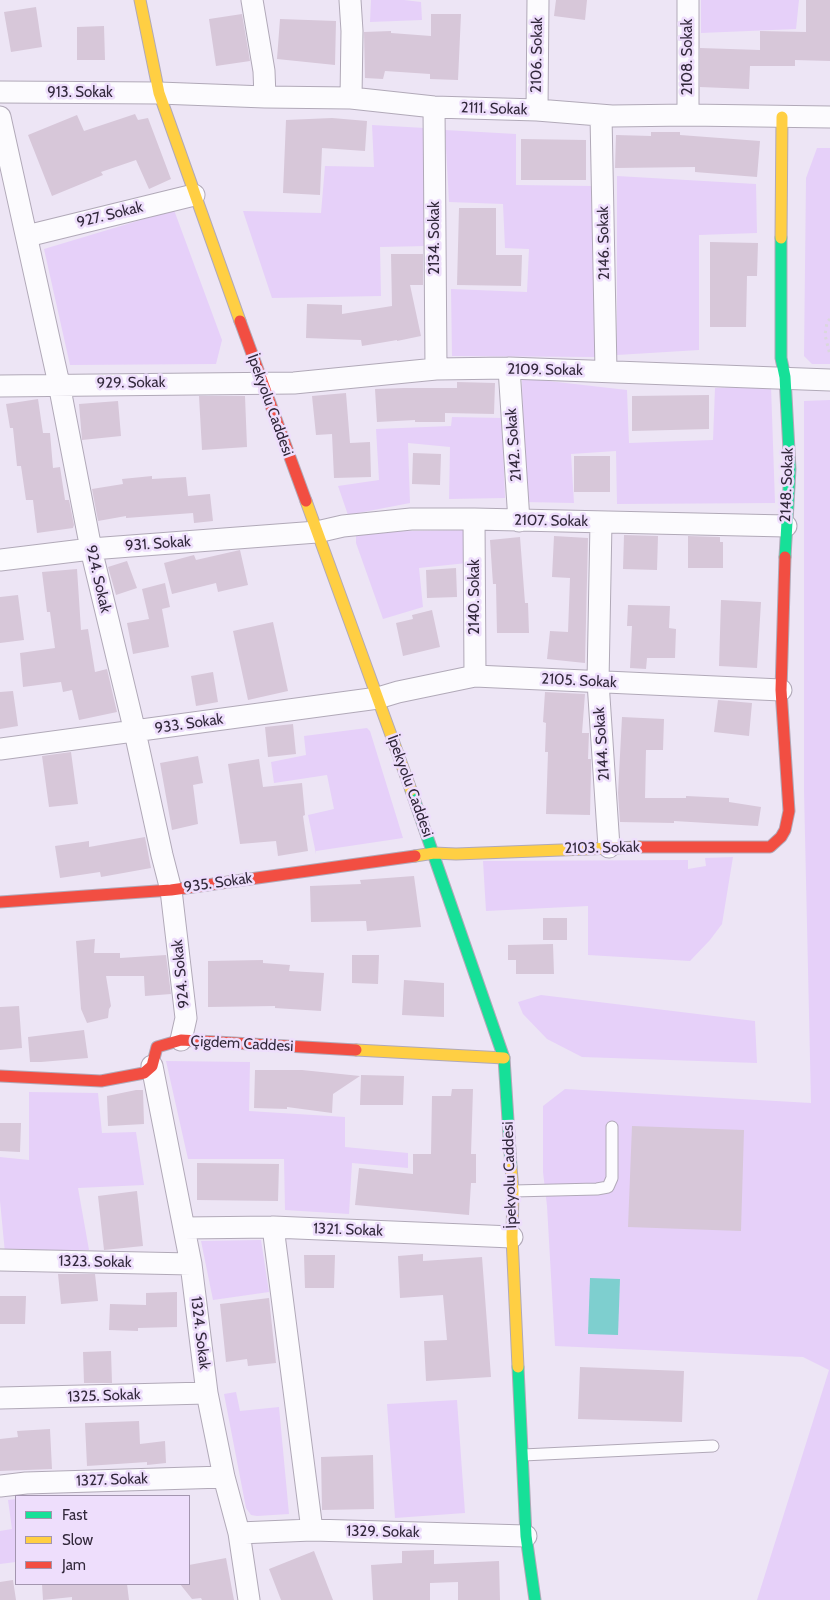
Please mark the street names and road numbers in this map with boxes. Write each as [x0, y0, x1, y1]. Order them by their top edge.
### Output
street label: 2106. Sokak [527, 17, 547, 93]
street label: 2108. Sokak [679, 19, 697, 95]
street label: 913. Sokak [47, 84, 113, 102]
street label: 2111. Sokak [460, 99, 528, 119]
street label: 927. Sokak [75, 198, 145, 232]
street label: 2134. Sokak [426, 201, 444, 275]
street label: 2146. Sokak [594, 206, 614, 280]
street label: İpekyolu Caddesi [243, 352, 297, 458]
street label: 2109. Sokak [507, 360, 583, 380]
street label: 929. Sokak [97, 373, 165, 393]
street label: 2142. Sokak [502, 408, 526, 482]
street label: 2148. Sokak [777, 447, 797, 523]
street label: 2107. Sokak [514, 511, 588, 531]
street label: 931. Sokak [125, 533, 191, 555]
street label: 924. Sokak [81, 543, 115, 615]
street label: 2140. Sokak [466, 559, 484, 635]
street label: 2105. Sokak [541, 670, 617, 692]
street label: 2144. Sokak [590, 706, 614, 782]
street label: 933. Sokak [154, 710, 224, 738]
street label: İpekyolu Caddesi [383, 733, 437, 839]
street label: 2103. Sokak [564, 838, 640, 858]
street label: 935. Sokak [183, 869, 253, 897]
street label: 924. Sokak [168, 939, 194, 1009]
street label: Çigdem Caddesi [190, 1032, 294, 1056]
street label: İpekyolu Caddesi [499, 1121, 521, 1229]
street label: 1321. Sokak [313, 1220, 383, 1240]
street label: 1323. Sokak [58, 1252, 132, 1272]
street label: 1324. Sokak [187, 1295, 213, 1371]
street label: 1325. Sokak [67, 1386, 141, 1406]
street label: 1327. Sokak [76, 1470, 148, 1490]
street label: 1329. Sokak [346, 1522, 420, 1542]

